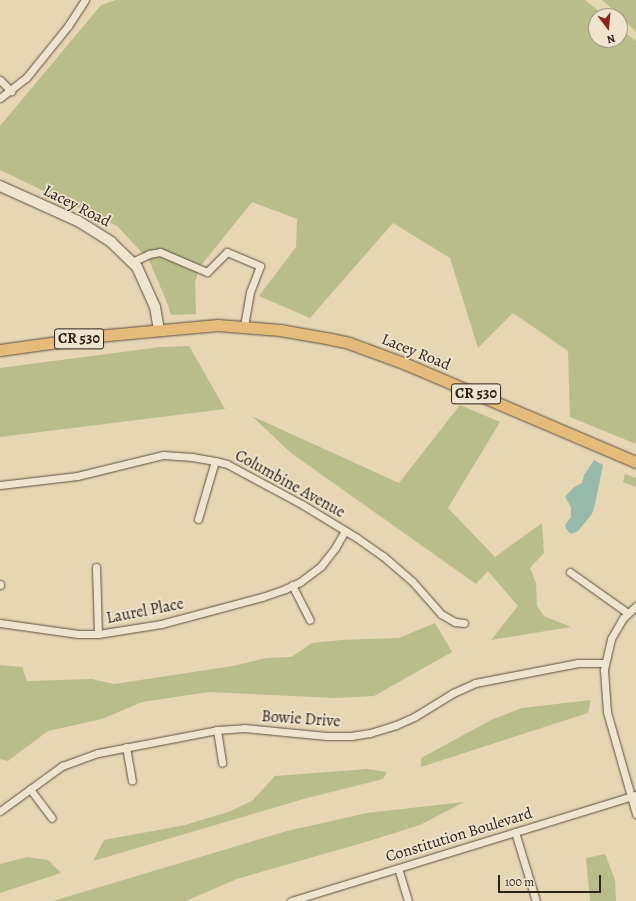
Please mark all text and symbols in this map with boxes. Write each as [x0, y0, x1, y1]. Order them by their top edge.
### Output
north arrow [588, 8, 628, 48]
text: N [605, 31, 617, 47]
street label: Lacey Road [40, 181, 114, 231]
road number: CR 530 [54, 326, 104, 352]
street label: Lacey Road [379, 329, 453, 375]
road number: CR 530 [451, 381, 501, 407]
street label: Columbine Avenue [232, 446, 348, 522]
street label: Laurel Place [105, 594, 185, 628]
street label: Bowie Drive [261, 707, 341, 731]
street label: Constitution Boulevard [383, 804, 535, 866]
scale bar [500, 867, 603, 893]
text: 100 m [505, 874, 534, 890]

